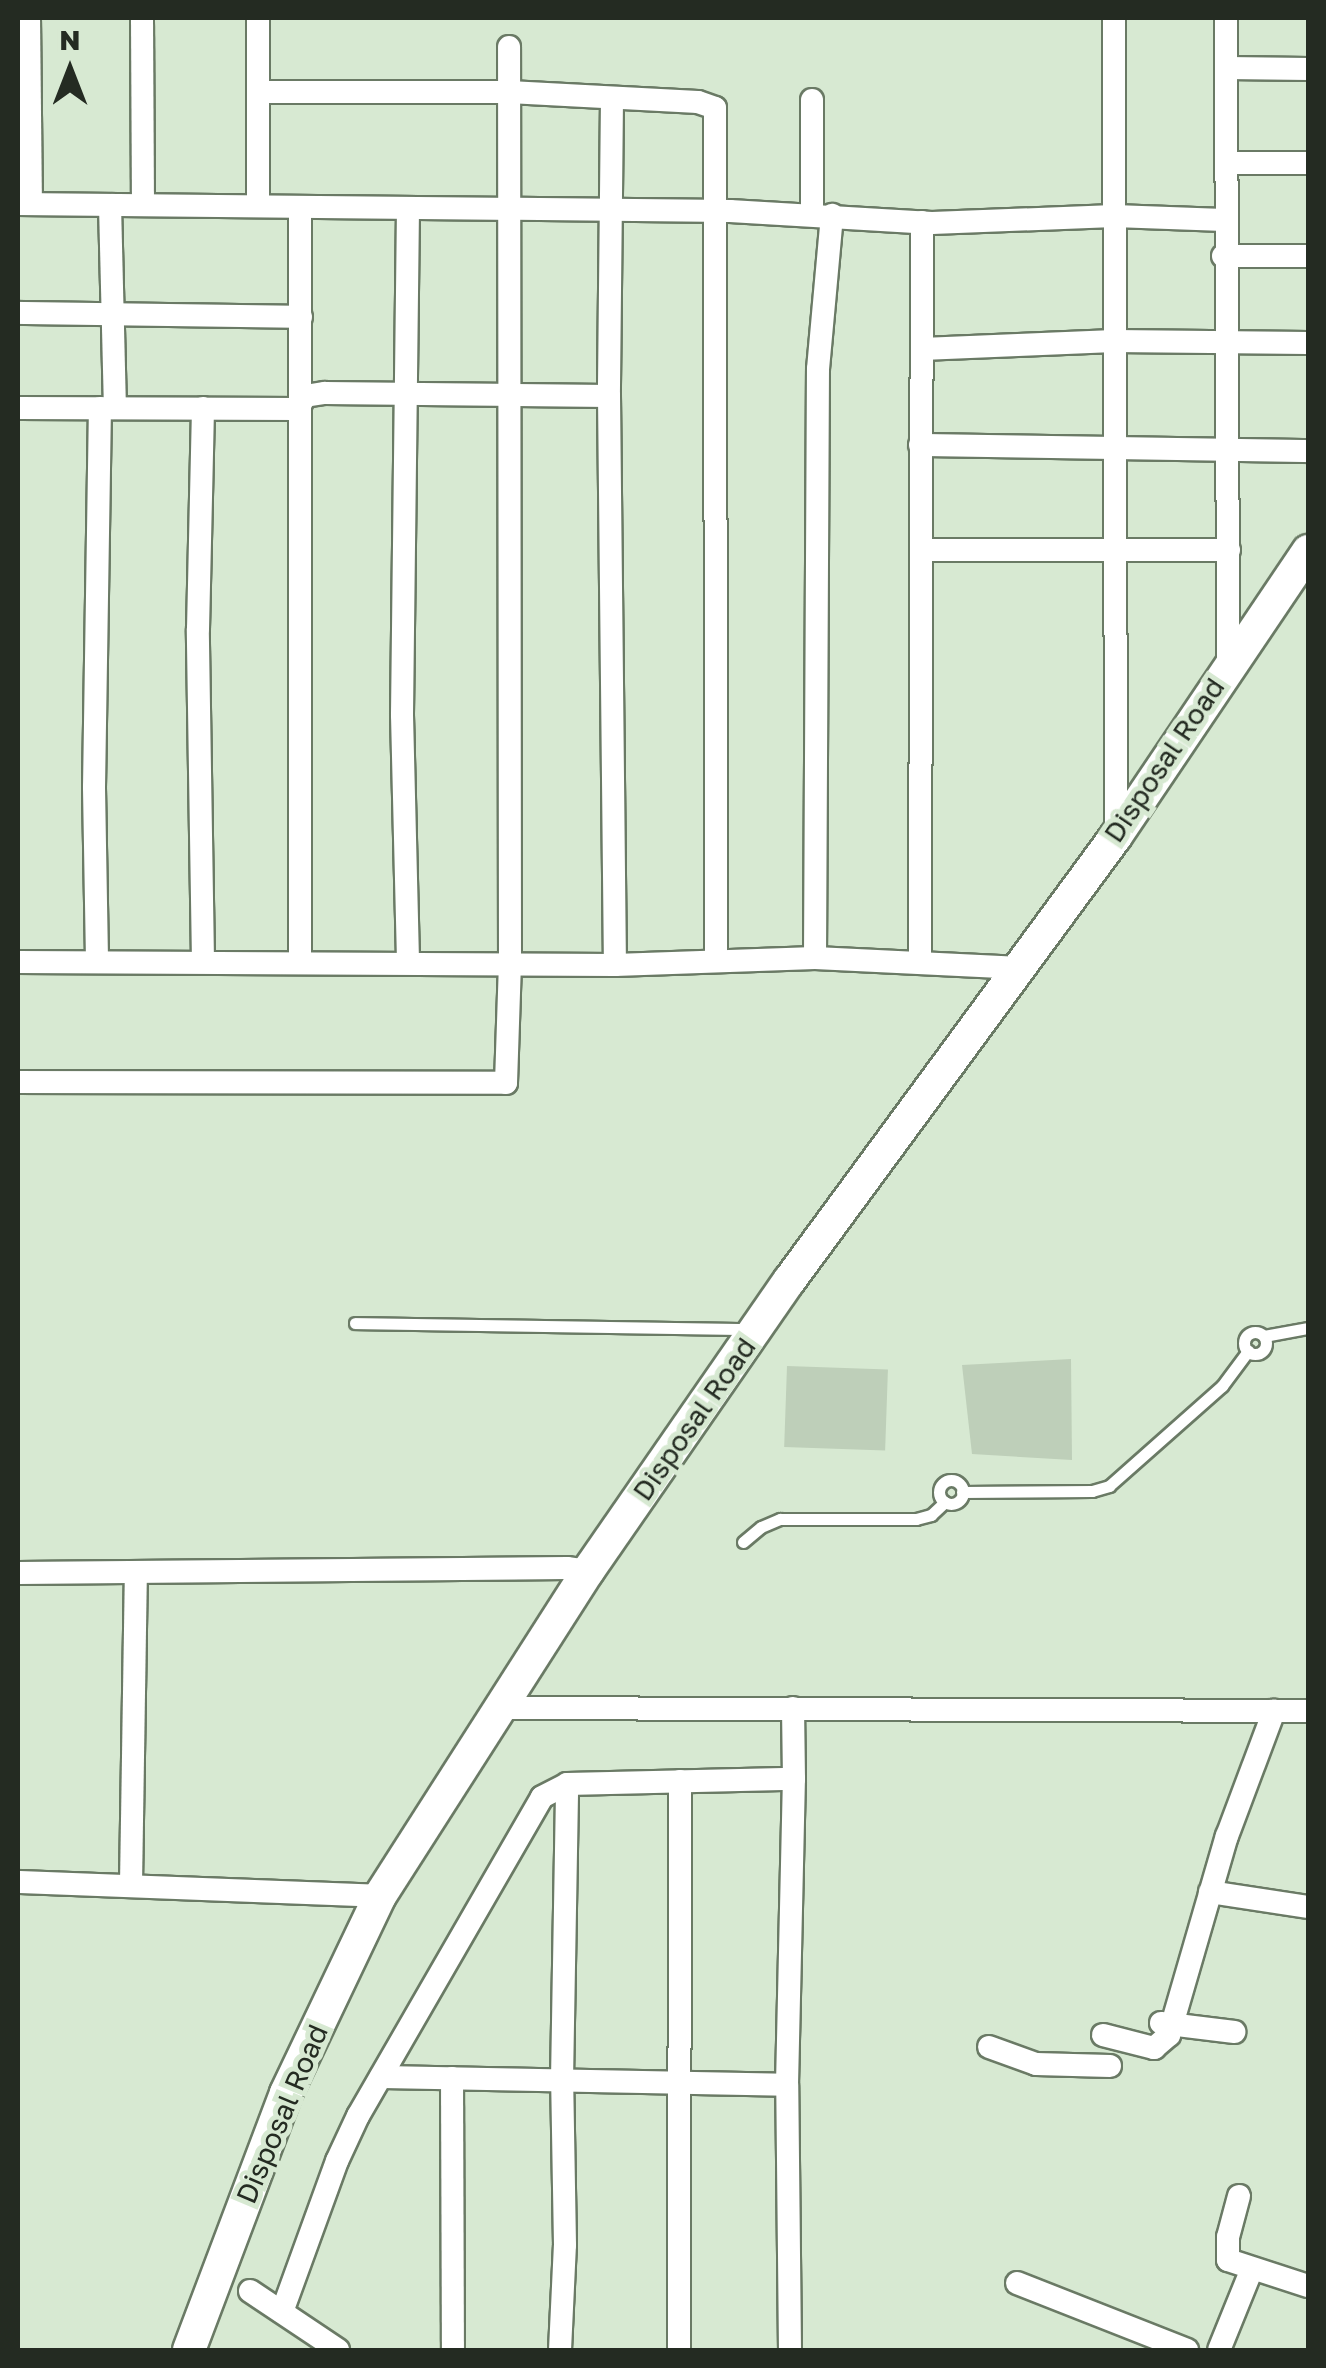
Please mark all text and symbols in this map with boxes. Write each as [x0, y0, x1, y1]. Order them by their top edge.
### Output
north arrow [20, 20, 120, 120]
text: N [59, 23, 81, 56]
street label: Disposal Road [1097, 671, 1231, 849]
street label: Disposal Road [625, 1331, 763, 1507]
street label: Disposal Road [229, 2019, 335, 2209]

